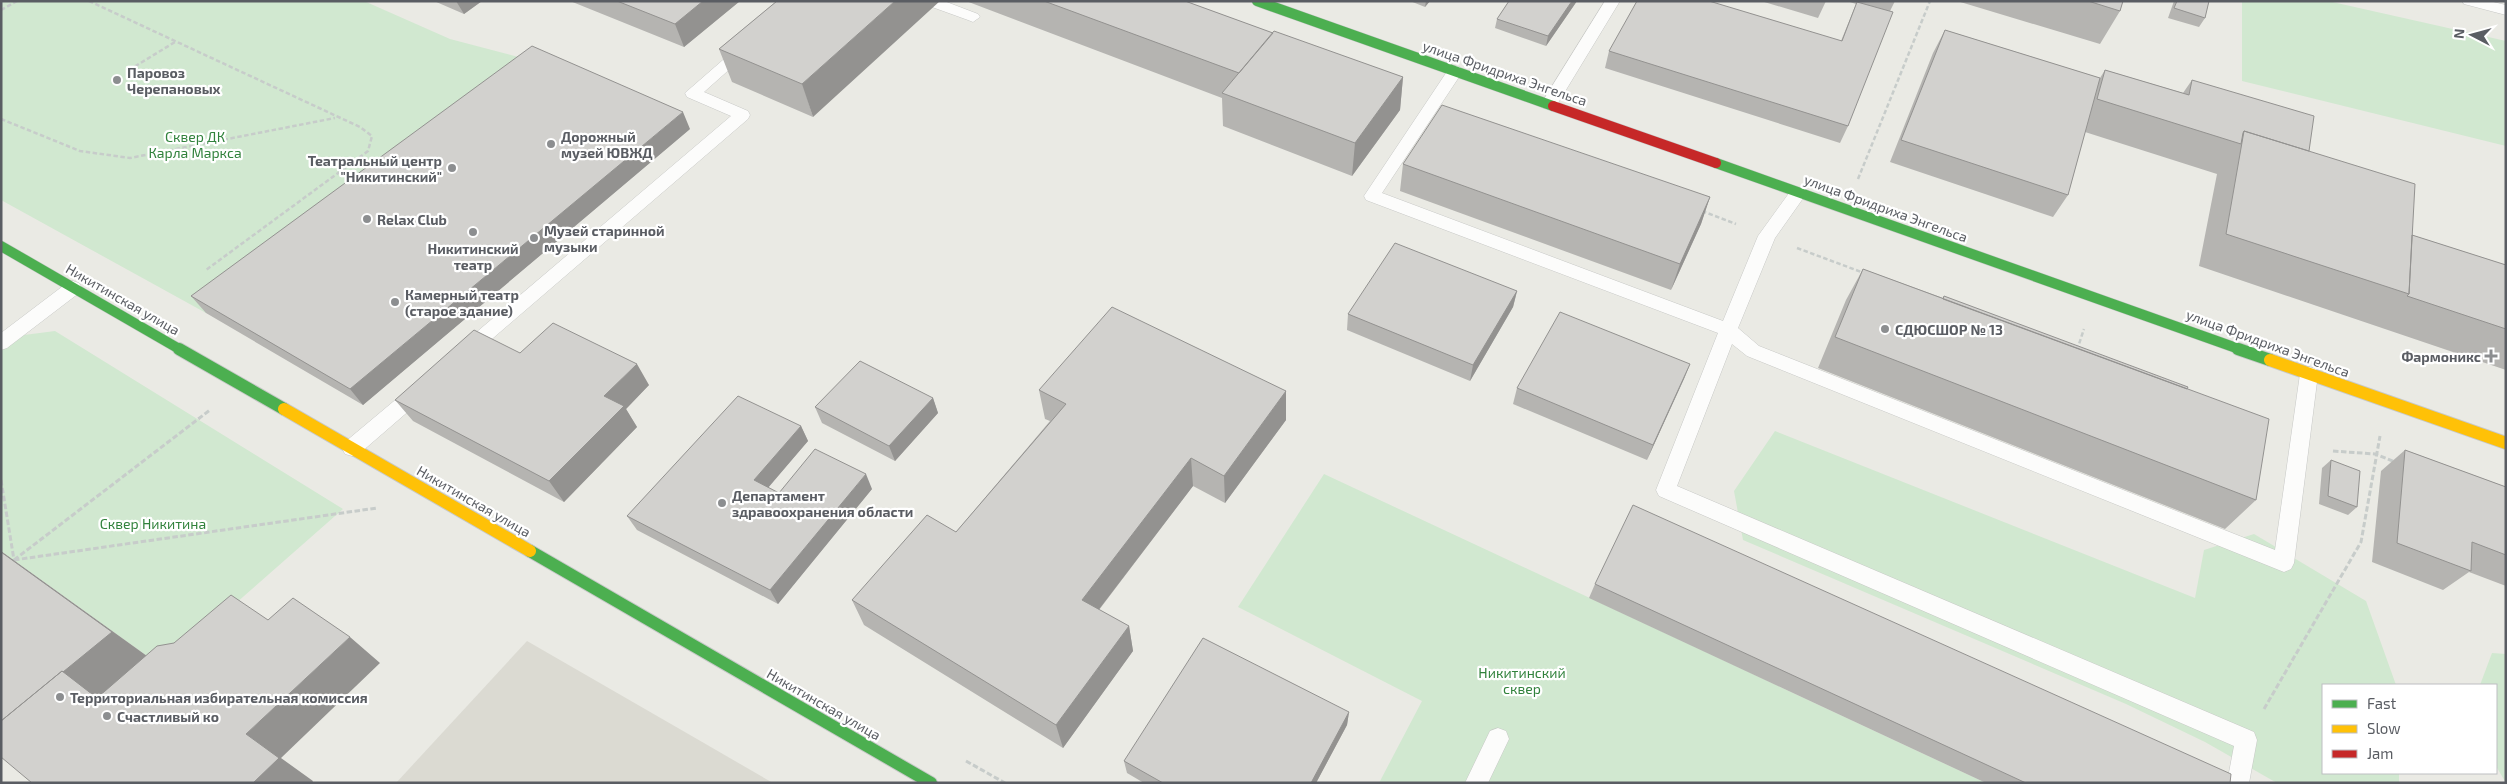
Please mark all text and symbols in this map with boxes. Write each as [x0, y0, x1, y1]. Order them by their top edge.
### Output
north arrow [2447, 10, 2497, 60]
text: N [2450, 28, 2468, 40]
street label: улица Фридриха Энгельса [1421, 37, 1589, 109]
place label: Паровоз Черепановых [127, 64, 221, 97]
marker: Паровоз Черепановых [111, 74, 123, 86]
park label: Сквер ДК Карла Маркса [148, 128, 242, 161]
place label: Дорожный музей ЮВЖД [561, 128, 653, 161]
marker: Дорожный музей ЮВЖД [545, 138, 557, 150]
place label: Театральный центр "Никитинский" [308, 152, 442, 185]
marker: Театральный центр "Никитинский" [446, 162, 458, 174]
street label: улица Фридриха Энгельса [1802, 170, 1970, 246]
place label: Relax Club [377, 211, 447, 228]
marker: Relax Club [361, 213, 373, 225]
place label: Музей старинной музыки [544, 222, 665, 255]
marker: Никитинский театр [467, 226, 479, 238]
marker: Музей старинной музыки [528, 232, 540, 244]
place label: Никитинский театр [427, 240, 519, 273]
street label: Никитинская улица [63, 260, 183, 338]
place label: Камерный театр (старое здание) [405, 286, 519, 319]
marker: Камерный театр (старое здание) [389, 296, 401, 308]
street label: улица Фридриха Энгельса [2184, 305, 2352, 381]
place label: СДЮСШОР № 13 [1895, 321, 2003, 338]
marker: СДЮСШОР № 13 [1879, 323, 1891, 335]
place label: Фармоникс [2401, 348, 2481, 365]
marker: Фармоникс [2485, 350, 2497, 362]
street label: Никитинская улица [414, 462, 534, 540]
place label: Департамент здравоохранения области [732, 487, 913, 520]
marker: Департамент здравоохранения области [716, 497, 728, 509]
park label: Сквер Никитина [100, 515, 206, 532]
park label: Никитинский сквер [1478, 664, 1566, 697]
street label: Никитинская улица [764, 665, 884, 743]
legend [2322, 684, 2497, 774]
place label: Территориальная избирательная комиссия [70, 689, 368, 706]
marker: Территориальная избирательная комиссия [54, 691, 66, 703]
text: Fast [2367, 694, 2397, 712]
place label: Счастливый ко [117, 708, 219, 725]
marker: Счастливый ко [101, 710, 113, 722]
text: Slow [2367, 719, 2401, 737]
text: Jam [2367, 744, 2393, 762]

